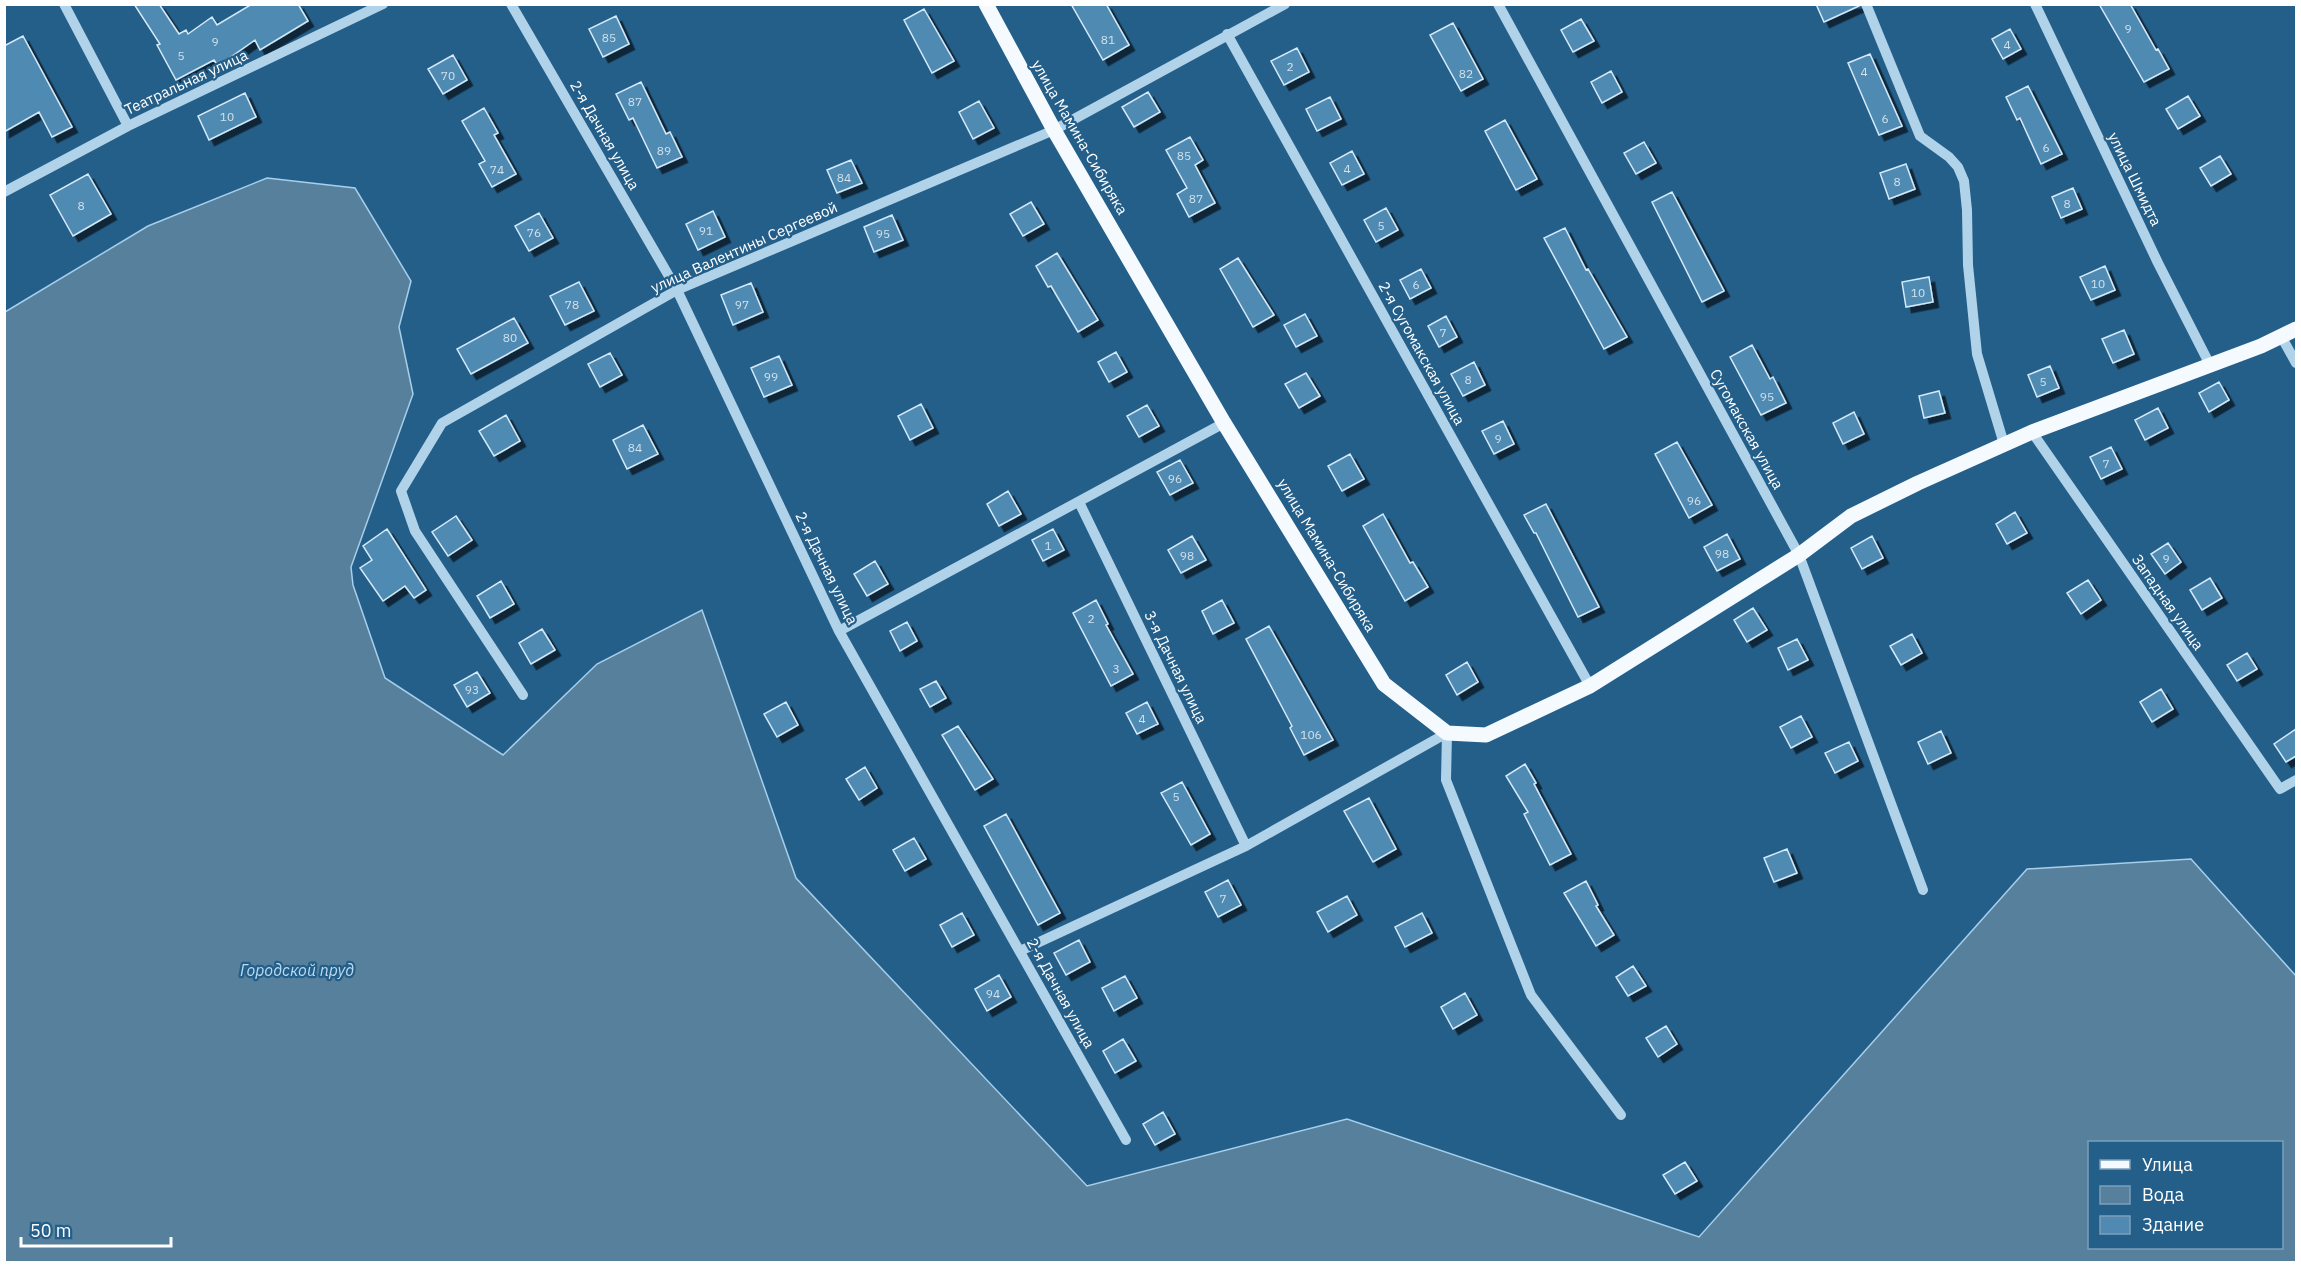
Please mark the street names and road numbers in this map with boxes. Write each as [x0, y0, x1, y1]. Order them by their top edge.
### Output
street label: Театральная улица [121, 45, 251, 119]
street label: улица Мамина-Сибиряка [1028, 56, 1132, 218]
street label: 2-я Дачная улица [566, 77, 644, 193]
street label: улица Шмидта [2104, 129, 2166, 229]
street label: улица Валентины Сергеевой [648, 197, 840, 297]
street label: 2-я Сугомакская улица [1375, 278, 1469, 428]
street label: Сугомакская улица [1706, 366, 1788, 492]
street label: улица Мамина-Сибиряка [1274, 475, 1380, 635]
street label: 2-я Дачная улица [791, 508, 863, 628]
street label: Западная улица [2128, 550, 2208, 654]
street label: 3-я Дачная улица [1140, 607, 1212, 727]
street label: 2-я Дачная улица [1023, 935, 1099, 1051]

